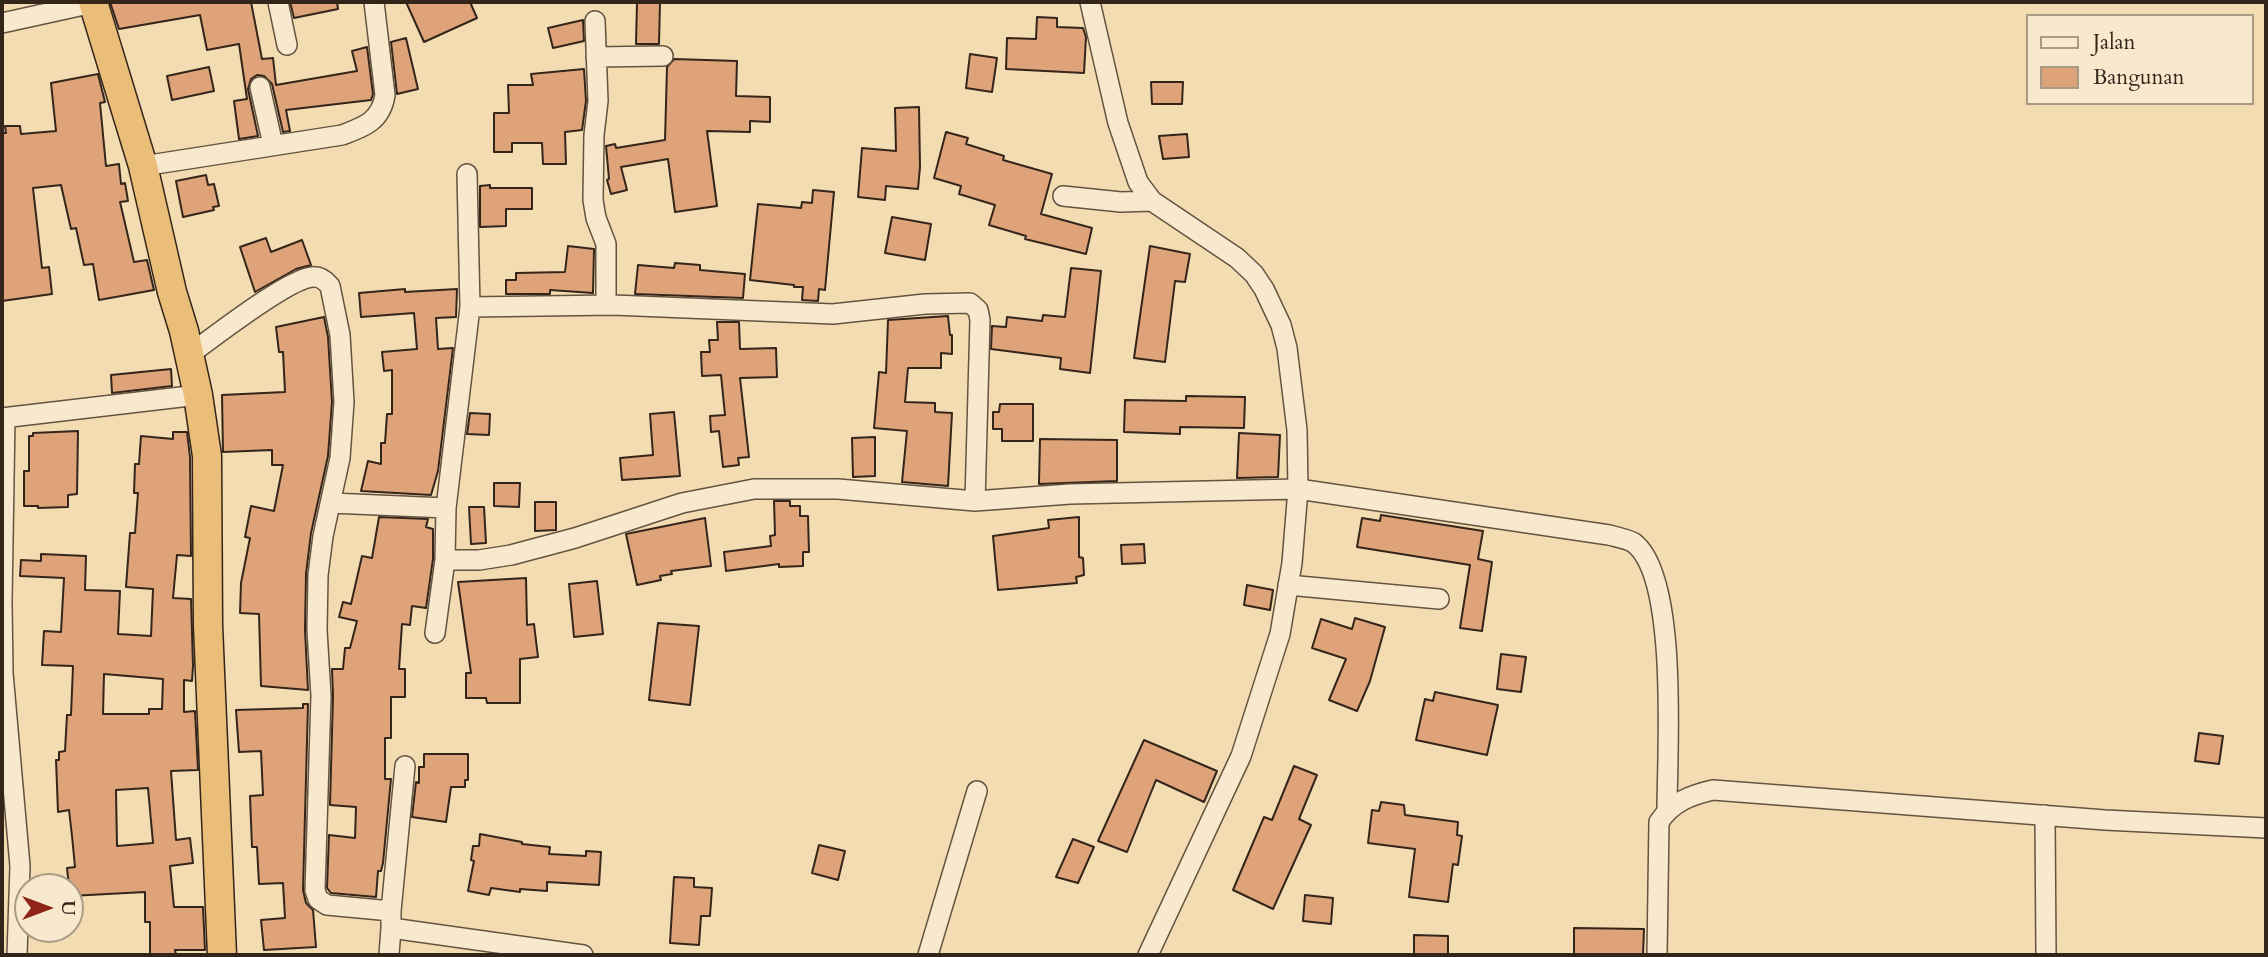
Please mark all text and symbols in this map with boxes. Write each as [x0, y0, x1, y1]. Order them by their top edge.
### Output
legend [2026, 14, 2254, 105]
text: Jalan [2093, 28, 2136, 57]
text: Bangunan [2093, 63, 2185, 92]
north arrow [14, 873, 84, 943]
text: U [55, 900, 81, 916]

